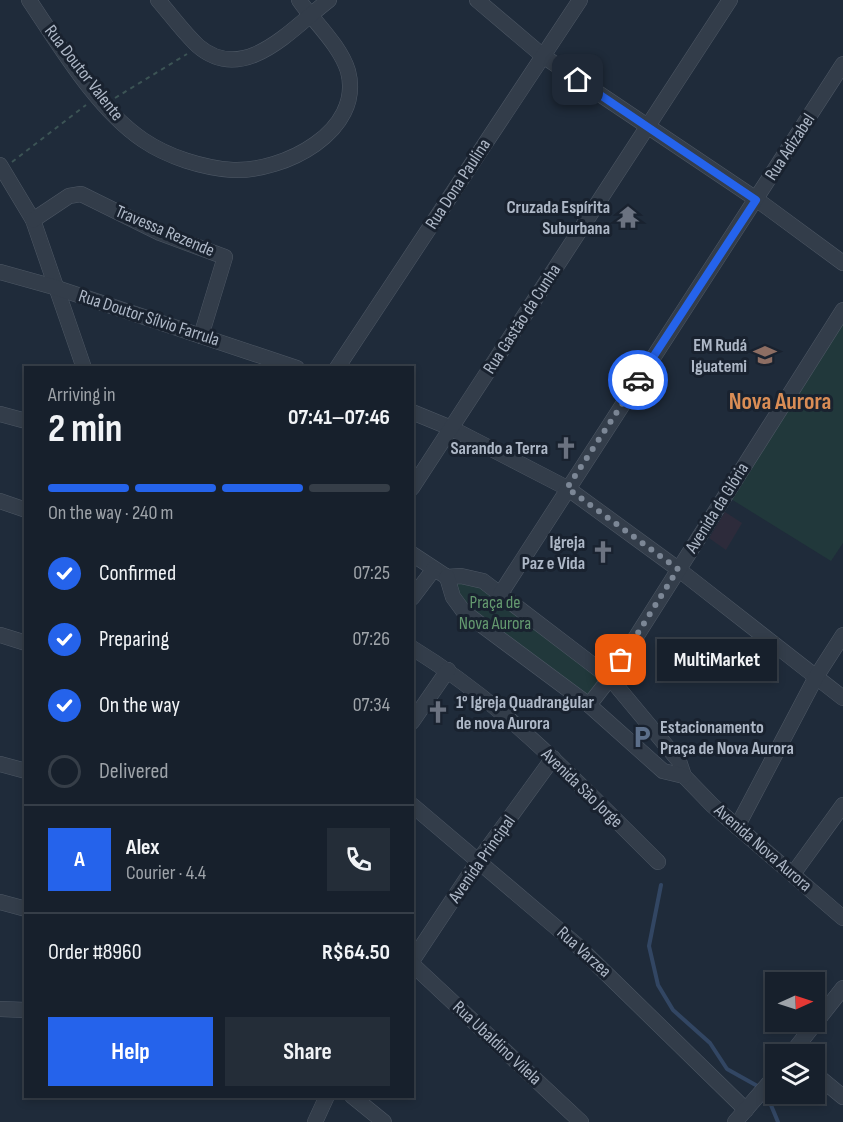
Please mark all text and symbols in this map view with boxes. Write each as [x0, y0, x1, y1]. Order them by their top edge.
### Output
street label: Rua Doutor Valente [40, 21, 128, 125]
pin [552, 54, 603, 105]
icon: home [561, 63, 594, 96]
street label: Rua Adizabel [761, 110, 819, 184]
street label: Rua Dona Paulina [421, 135, 495, 233]
place label: Cruzada Espírita Suburbana [506, 197, 610, 239]
street label: Travessa Rezende [112, 201, 218, 261]
temple icon: Cruzada Espírita Suburbana [615, 204, 641, 230]
street label: Rua Gastão da Cunha [479, 260, 565, 378]
street label: Rua Doutor Sílvio Farrula [76, 285, 222, 351]
place label: EM Rudá Iguatemi [691, 335, 747, 377]
school or university icon: EM Rudá Iguatemi [752, 342, 778, 368]
courier [608, 350, 668, 410]
icon: car [622, 364, 655, 397]
text: Arriving in [48, 383, 116, 407]
district label: Nova Aurora [729, 387, 831, 416]
text: 07:41–07:46 [288, 404, 390, 431]
text: 2 min [48, 406, 122, 453]
church icon: Sarando a Terra [553, 435, 579, 461]
place label: Sarando a Terra [450, 438, 548, 459]
street label: Avenida da Glória [680, 459, 753, 558]
text: On the way · 240 m [48, 501, 173, 525]
place label: Igreja Paz e Vida [522, 532, 585, 574]
church icon: Igreja Paz e Vida [590, 539, 616, 565]
icon: check [48, 557, 81, 590]
text: Confirmed [99, 560, 176, 587]
text: 07:25 [353, 561, 390, 585]
park label: Praça de Nova Aurora [459, 592, 531, 634]
icon: check [48, 623, 81, 656]
text: Preparing [99, 626, 169, 653]
text: 07:26 [352, 627, 390, 651]
pin [595, 634, 646, 685]
callout: MultiMarket [657, 639, 777, 681]
icon: bag [604, 643, 637, 676]
text: MultiMarket [674, 648, 760, 672]
icon: check [48, 689, 81, 722]
text: On the way [99, 692, 180, 719]
place label: 1° Igreja Quadrangular de nova Aurora [456, 692, 594, 734]
text: 07:34 [353, 693, 390, 717]
church icon: 1° Igreja Quadrangular de nova Aurora [425, 699, 451, 725]
place label: Estacionamento Praça de Nova Aurora [660, 717, 794, 759]
parking icon: Estacionamento Praça de Nova Aurora [629, 724, 655, 750]
street label: Avenida São Jorge [536, 743, 627, 832]
text: Delivered [99, 758, 168, 785]
street label: Avenida Nova Aurora [709, 799, 816, 896]
street label: Avenida Principal [444, 811, 520, 908]
button: phone [327, 828, 390, 891]
text: Alex [126, 834, 159, 861]
text: A [74, 846, 85, 873]
text: Courier · 4.4 [126, 861, 206, 885]
street label: Rua Varzea [553, 922, 615, 982]
text: Order #8960 [48, 939, 141, 966]
text: R$64.50 [322, 939, 390, 966]
north arrow [765, 972, 825, 1032]
map controls [765, 972, 825, 1104]
street label: Rua Ubaldino Vilela [448, 997, 546, 1089]
button: Help [48, 1017, 213, 1086]
button: Share [225, 1017, 390, 1086]
button: layers [765, 1044, 825, 1104]

